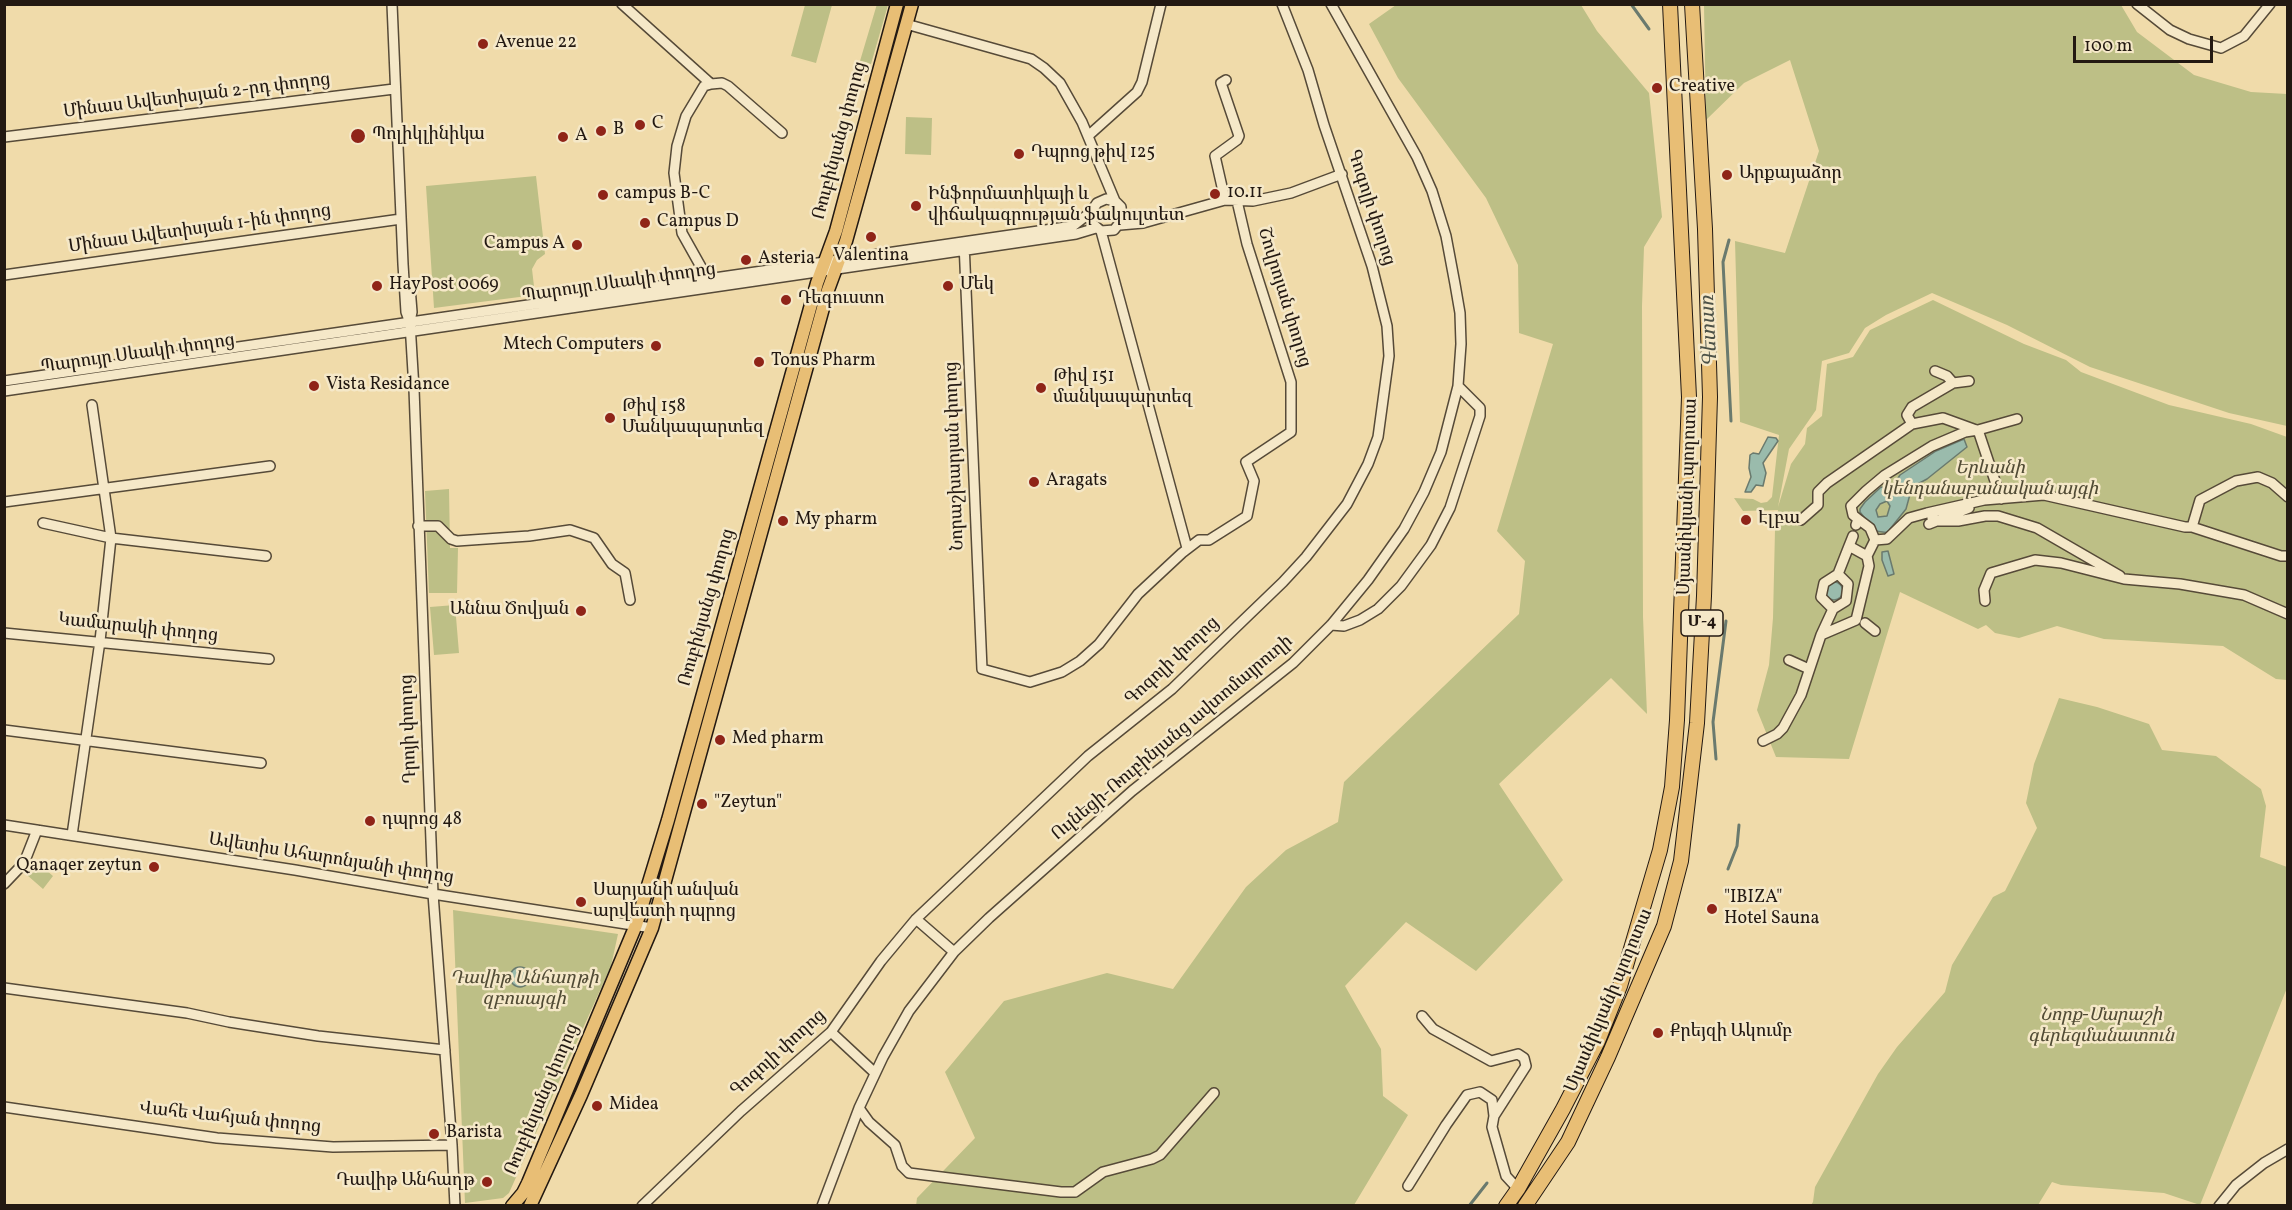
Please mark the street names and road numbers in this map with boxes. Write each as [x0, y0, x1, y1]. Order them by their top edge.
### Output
street label: Ռուբինյանց փողոց [809, 59, 873, 223]
street label: Մինաս Ավետիսյան 2-րդ փողոց [62, 70, 332, 124]
street label: Գոգոլի փողոց [1341, 147, 1399, 269]
street label: Մինաս Ավետիսյան 1-ին փողոց [67, 201, 333, 259]
street label: Շովրոյան փողոց [1252, 226, 1314, 370]
street label: Պարույր Սևակի փողոց [521, 260, 717, 308]
street label: Պարույր Սևակի փողոց [40, 331, 236, 379]
street label: Նորաշխարյան փողոց [942, 361, 970, 551]
street label: Մյասնիկյանի պողոտա [1675, 398, 1703, 596]
street label: Ռուբինյանց փողոց [675, 527, 741, 689]
street label: Կամարակի փողոց [57, 610, 219, 648]
road number: Մ-4 [1681, 610, 1723, 636]
street label: Գոգոլի փողոց [1122, 613, 1224, 711]
street label: Ուլնեցի-Ռուբինյանց ավտոմայրուղի [1048, 632, 1298, 846]
street label: Դրոյի փողոց [397, 674, 423, 784]
street label: Ավետիս Ահարոնյանի փողոց [207, 830, 455, 890]
street label: Մյասնիկյանի պողոտա [1562, 906, 1658, 1096]
street label: Գոգոլի փողոց [727, 1006, 831, 1102]
street label: Ռուբինյանց փողոց [501, 1021, 585, 1179]
street label: Վահե Վահյան փողոց [138, 1099, 322, 1139]

